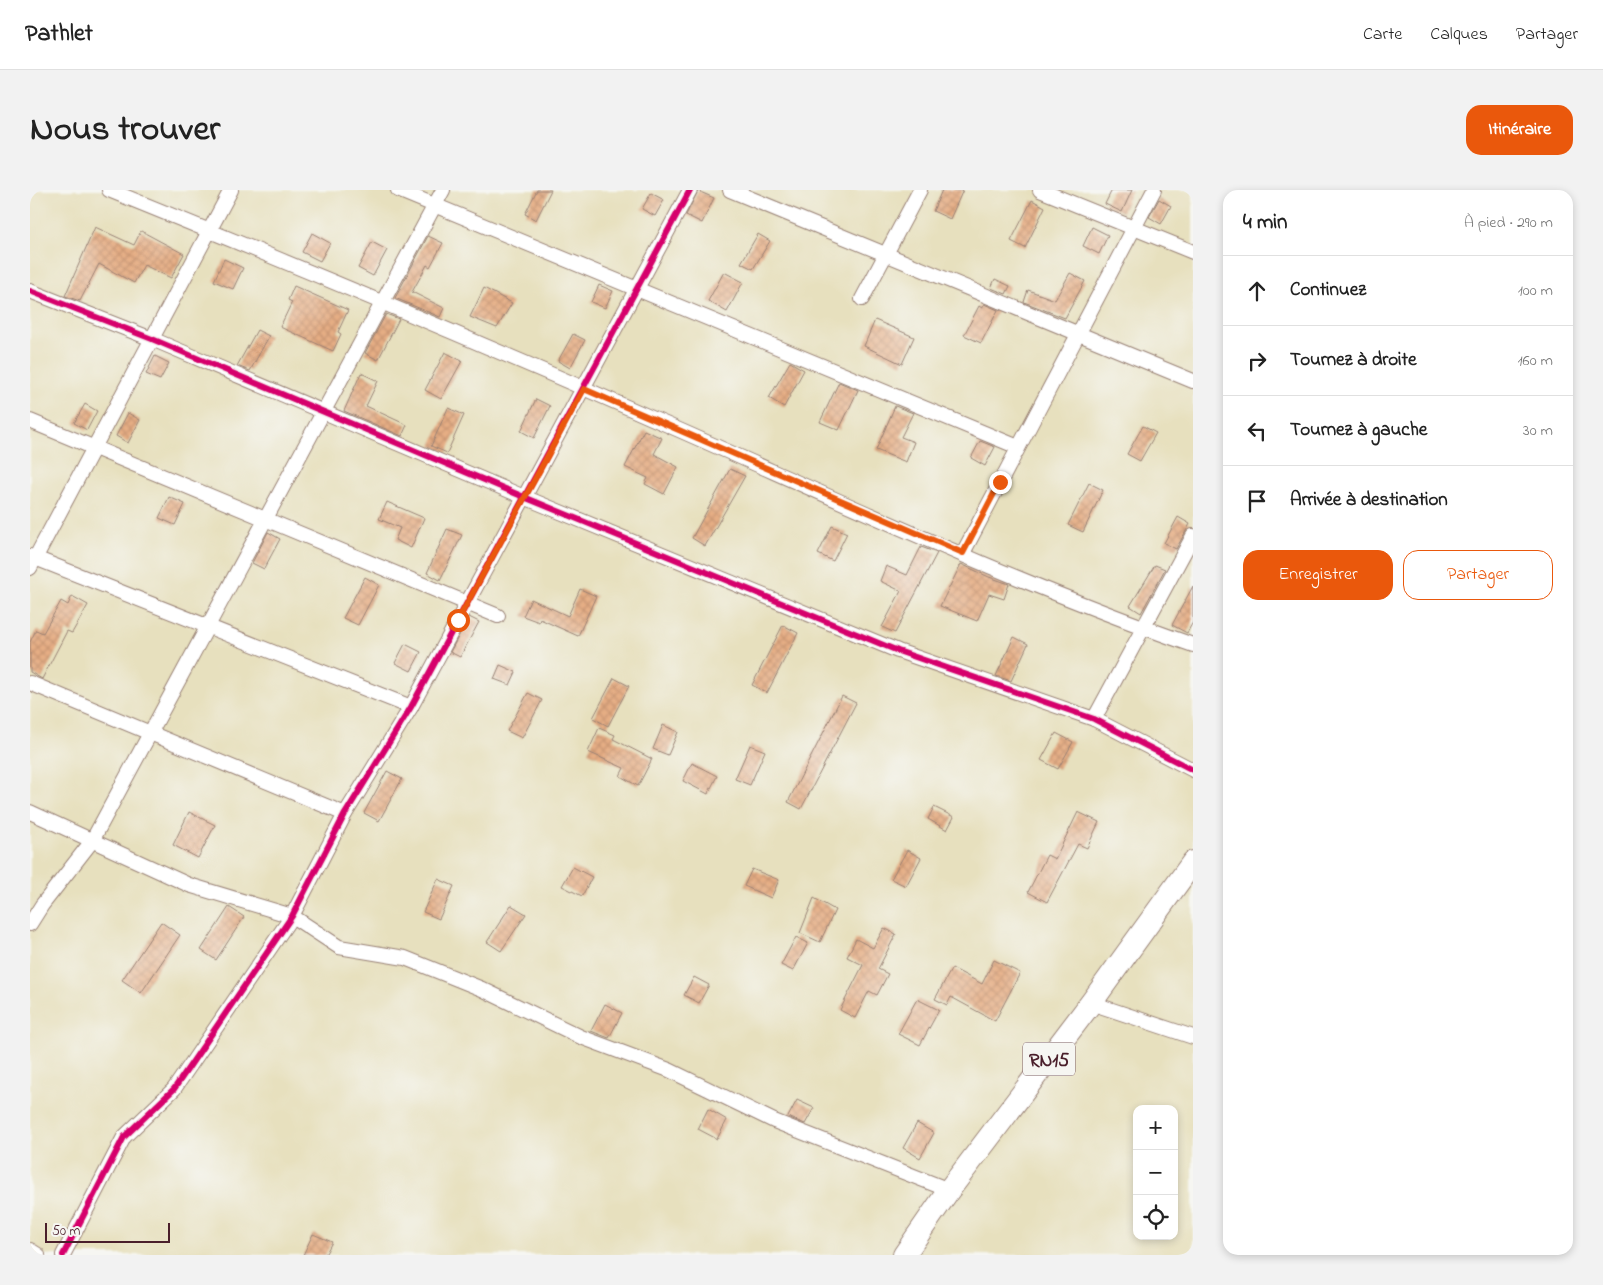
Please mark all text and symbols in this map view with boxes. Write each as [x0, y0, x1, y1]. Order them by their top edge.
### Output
text: Pathlet [25, 17, 93, 52]
text: Carte [1363, 22, 1402, 48]
text: Calques [1430, 22, 1488, 48]
text: Partager [1516, 22, 1578, 48]
text: Nous trouver [30, 105, 220, 156]
button: Itinéraire [1466, 105, 1573, 155]
text: 4 min [1243, 208, 1287, 238]
text: À pied · 290 m [1464, 211, 1553, 235]
icon: ahead [1243, 277, 1271, 305]
text: Continuez [1290, 277, 1366, 304]
text: 100 m [1518, 279, 1553, 303]
icon: right [1243, 347, 1271, 375]
text: Tournez à droite [1290, 347, 1416, 374]
text: 160 m [1518, 349, 1553, 373]
icon: left [1243, 417, 1271, 445]
text: Tournez à gauche [1290, 417, 1427, 444]
text: 30 m [1523, 419, 1553, 443]
route end [989, 471, 1012, 494]
icon: arrive [1243, 487, 1271, 515]
text: Arrivée à destination [1290, 487, 1448, 514]
button: Enregistrer [1243, 550, 1393, 600]
button: Partager [1403, 550, 1553, 600]
route start [447, 609, 470, 632]
road number: RN15 [1023, 1042, 1075, 1076]
map controls [1133, 1105, 1178, 1240]
button: + [1133, 1105, 1178, 1150]
button: − [1133, 1150, 1178, 1195]
button: locate [1133, 1195, 1178, 1240]
scale bar [45, 1220, 170, 1243]
text: 50 m [52, 1221, 80, 1242]

